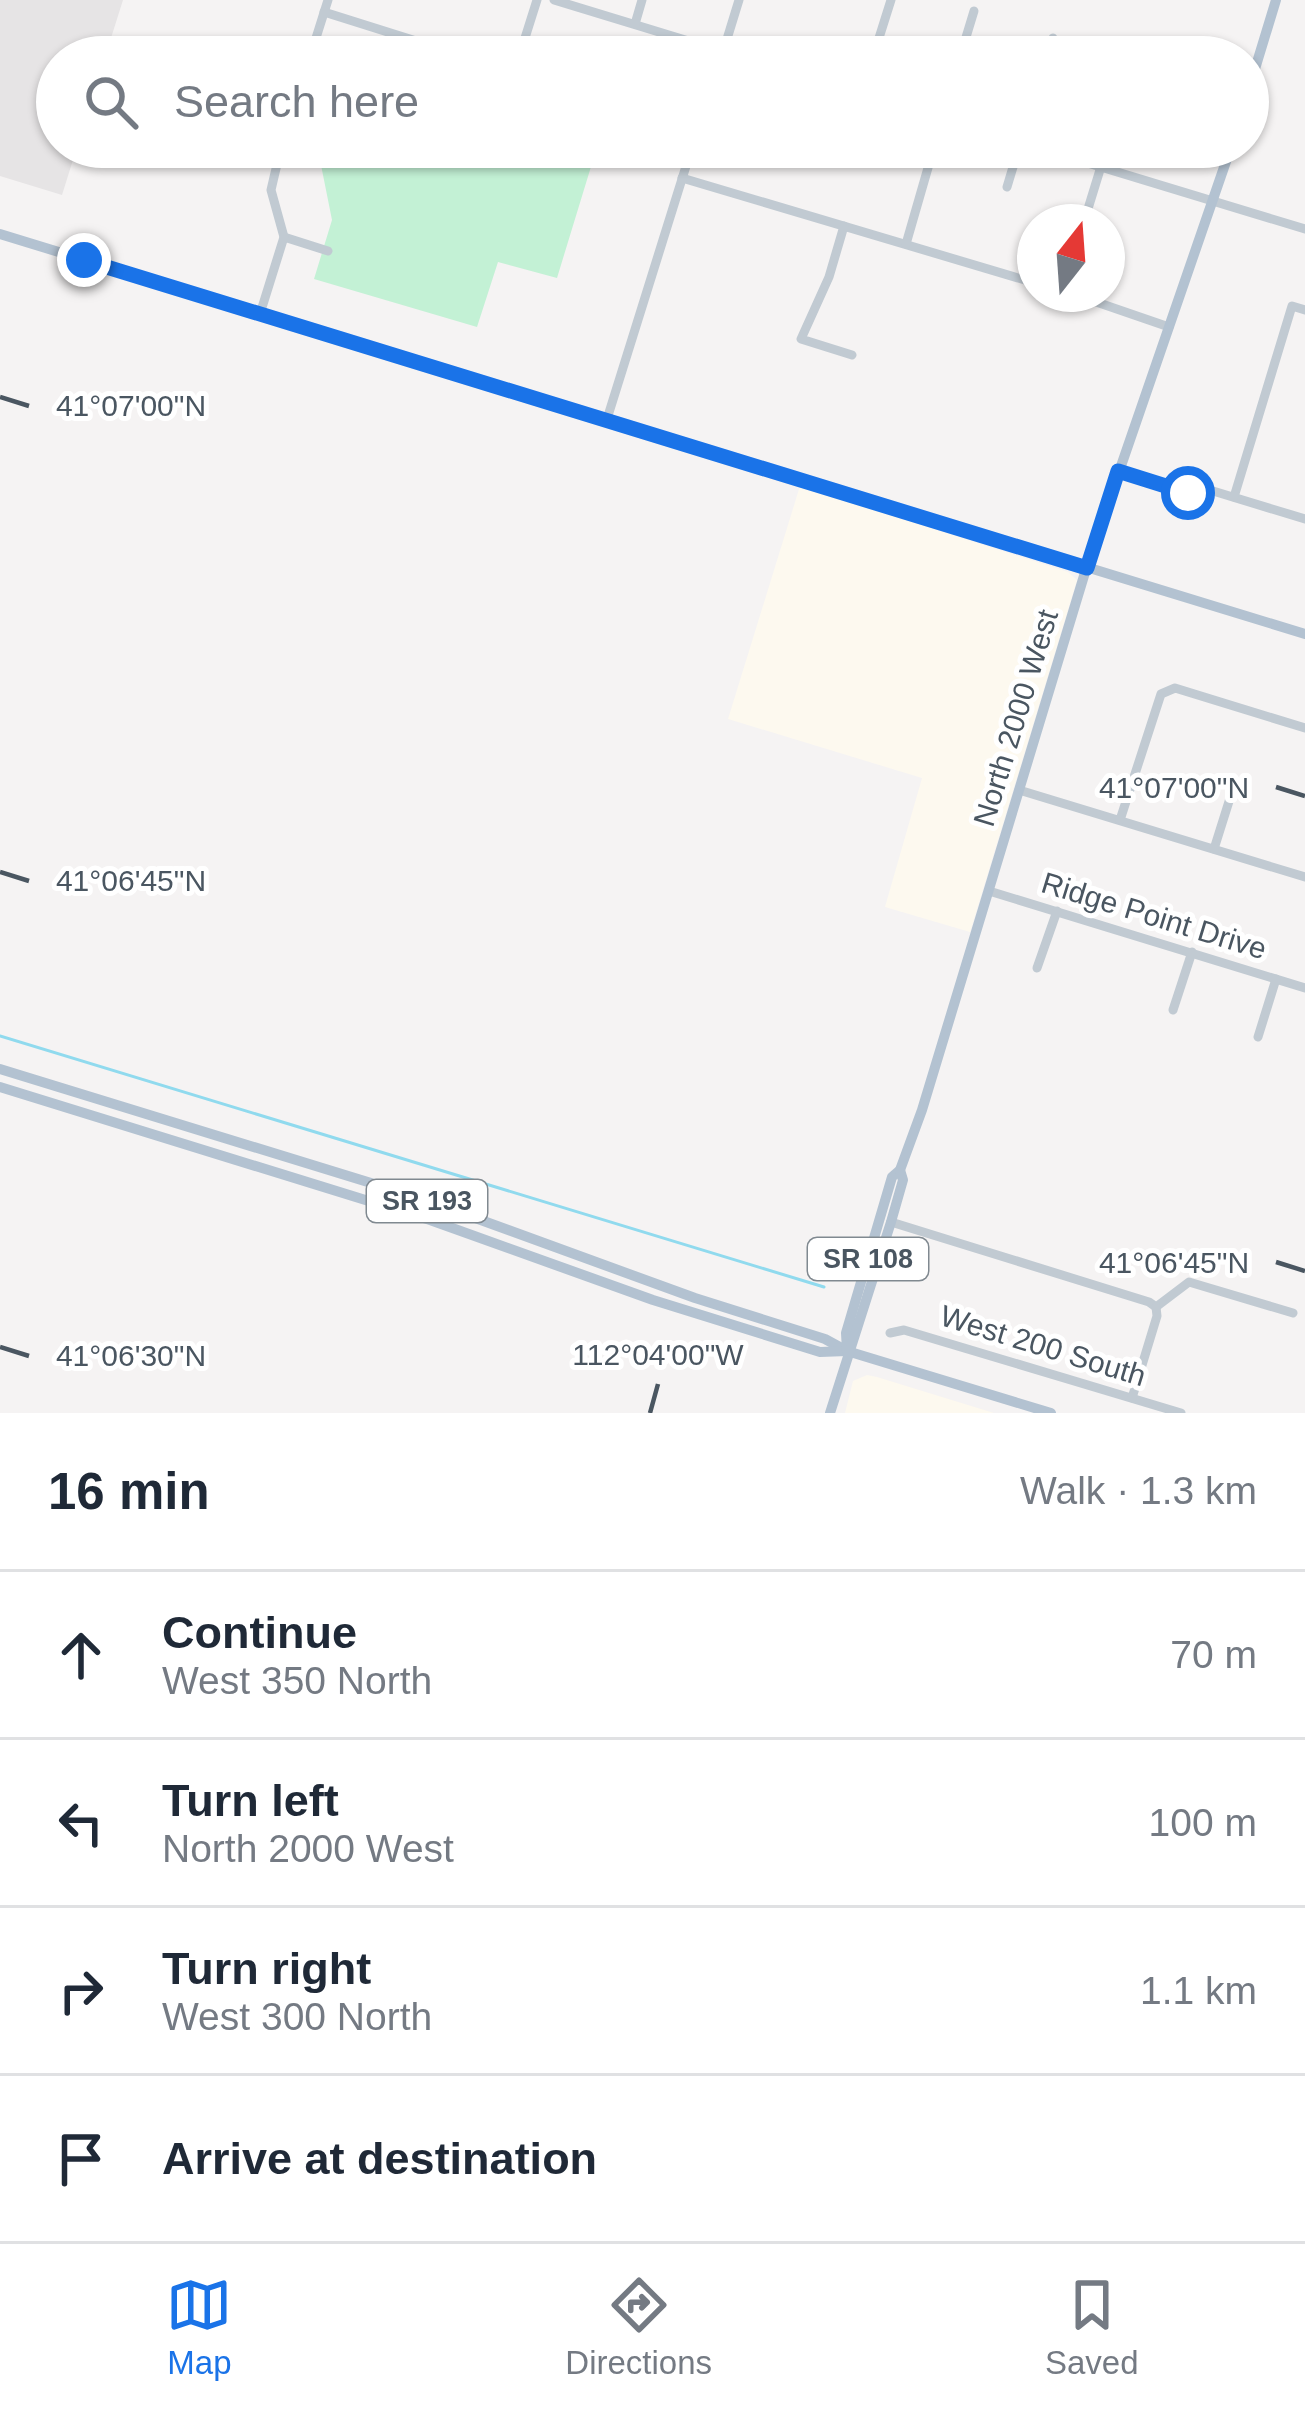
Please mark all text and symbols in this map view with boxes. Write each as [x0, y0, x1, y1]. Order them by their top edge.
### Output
search box [36, 36, 1269, 168]
icon: search [78, 69, 144, 135]
text: Search here [174, 76, 419, 127]
north arrow [1017, 204, 1125, 312]
route end [57, 233, 111, 287]
text: 41°07'00"N [56, 389, 206, 422]
route start [1161, 466, 1215, 520]
street label: North 2000 West [967, 605, 1064, 830]
text: 41°07'00"N [1099, 771, 1249, 804]
text: 41°06'45"N [56, 864, 206, 897]
street label: Ridge Point Drive [1038, 866, 1271, 965]
road number: SR 193 [367, 1180, 487, 1222]
road number: SR 108 [808, 1238, 928, 1280]
text: 41°06'45"N [1099, 1246, 1249, 1279]
street label: West 200 South [937, 1299, 1150, 1392]
text: 112°04'00"W [572, 1338, 744, 1371]
text: 41°06'30"N [56, 1339, 206, 1372]
text: 16 min [48, 1463, 210, 1520]
text: Walk · 1.3 km [1020, 1469, 1257, 1512]
text: Continue [162, 1607, 357, 1658]
icon: ahead [48, 1622, 114, 1688]
text: 70 m [1170, 1633, 1257, 1676]
text: West 350 North [162, 1659, 432, 1702]
text: Turn left [162, 1775, 339, 1826]
icon: left [48, 1790, 114, 1856]
text: 100 m [1149, 1801, 1257, 1844]
text: North 2000 West [162, 1827, 454, 1870]
text: Turn right [162, 1943, 371, 1994]
icon: right [48, 1958, 114, 2024]
text: 1.1 km [1140, 1969, 1257, 2012]
text: West 300 North [162, 1995, 432, 2038]
icon: arrive [48, 2126, 114, 2192]
text: Arrive at destination [162, 2133, 597, 2184]
tab: Map [166, 2272, 232, 2382]
tab: Directions [565, 2272, 712, 2382]
tab: Saved [1045, 2272, 1139, 2382]

